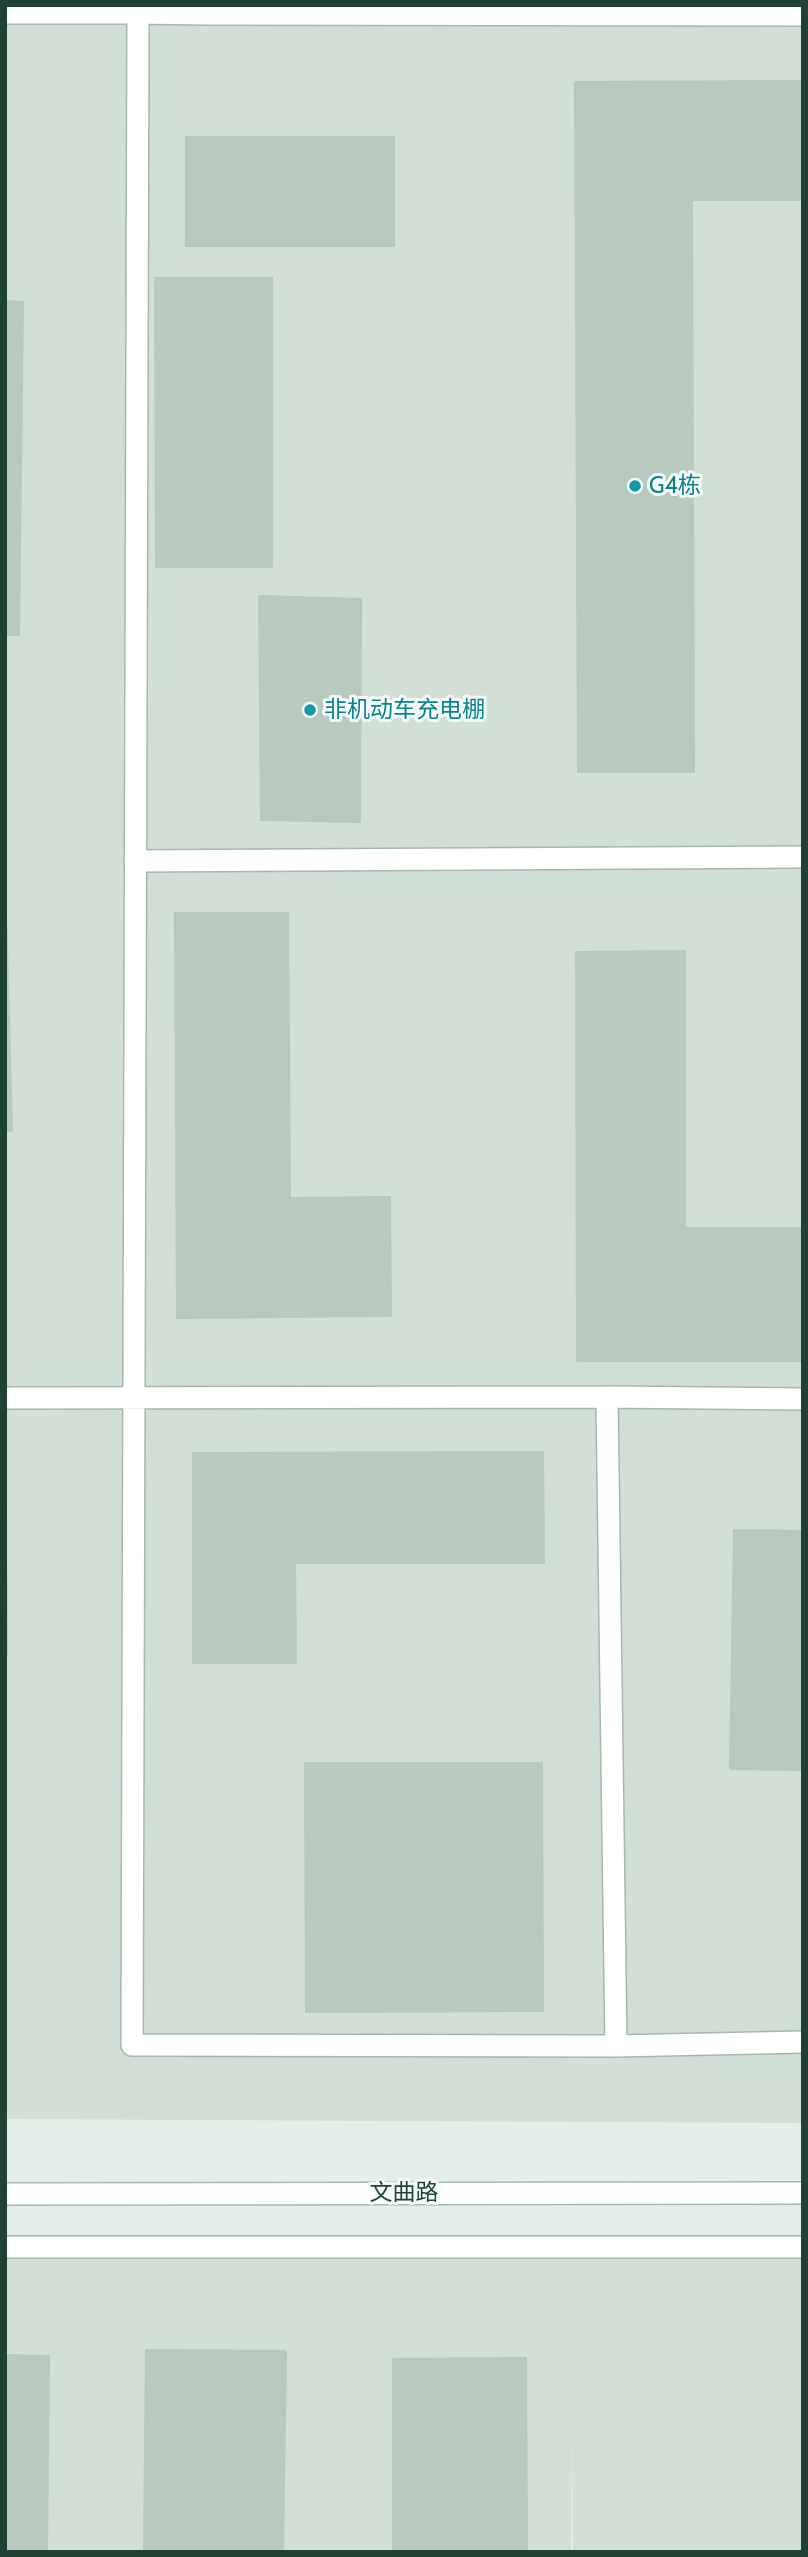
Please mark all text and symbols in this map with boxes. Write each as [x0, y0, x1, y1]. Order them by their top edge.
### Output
place label: G4栋 [649, 472, 701, 500]
marker: G4栋 [627, 478, 643, 494]
place label: 非机动车充电棚 [324, 696, 485, 724]
marker: 非机动车充电棚 [302, 702, 318, 718]
street label: 文曲路 [370, 2179, 438, 2207]

